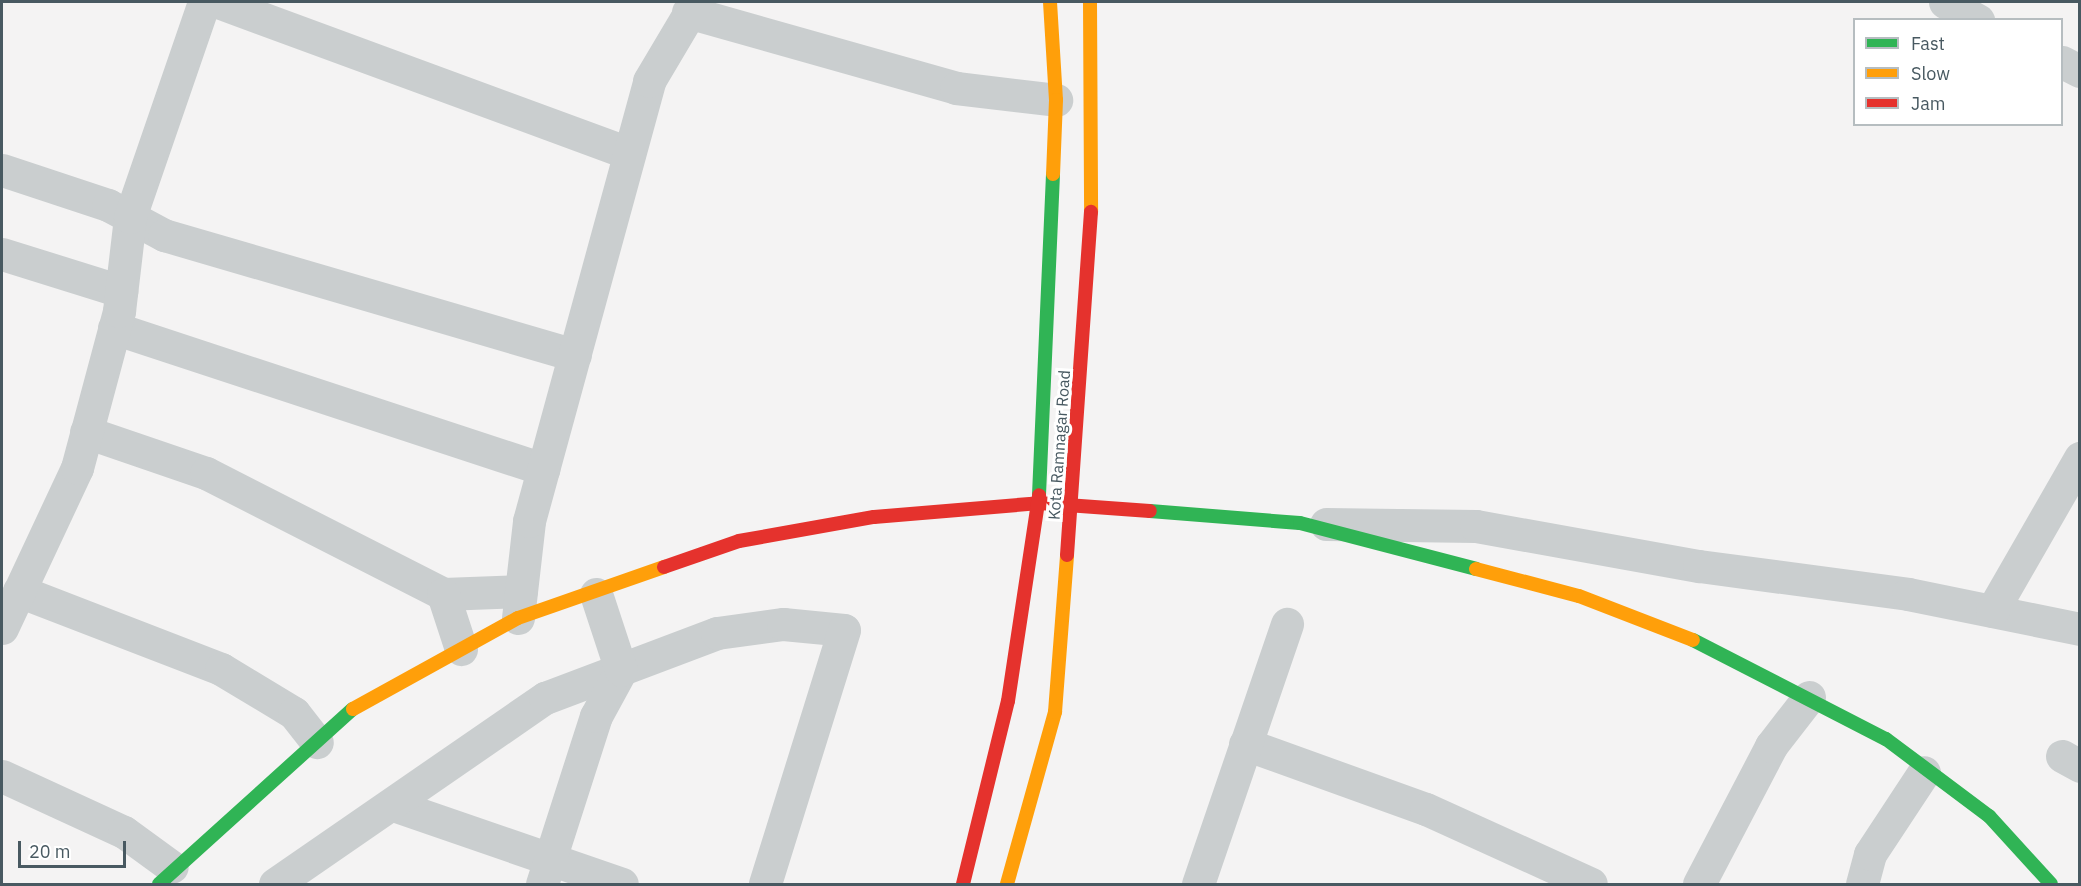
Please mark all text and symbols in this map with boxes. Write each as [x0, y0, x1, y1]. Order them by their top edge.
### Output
legend [1853, 18, 2063, 126]
text: Fast [1911, 32, 1945, 55]
text: Slow [1911, 62, 1950, 85]
text: Jam [1911, 92, 1946, 115]
street label: Kota Ramnagar Road [1044, 369, 1074, 521]
scale bar [21, 829, 129, 867]
text: 20 m [29, 840, 71, 863]

